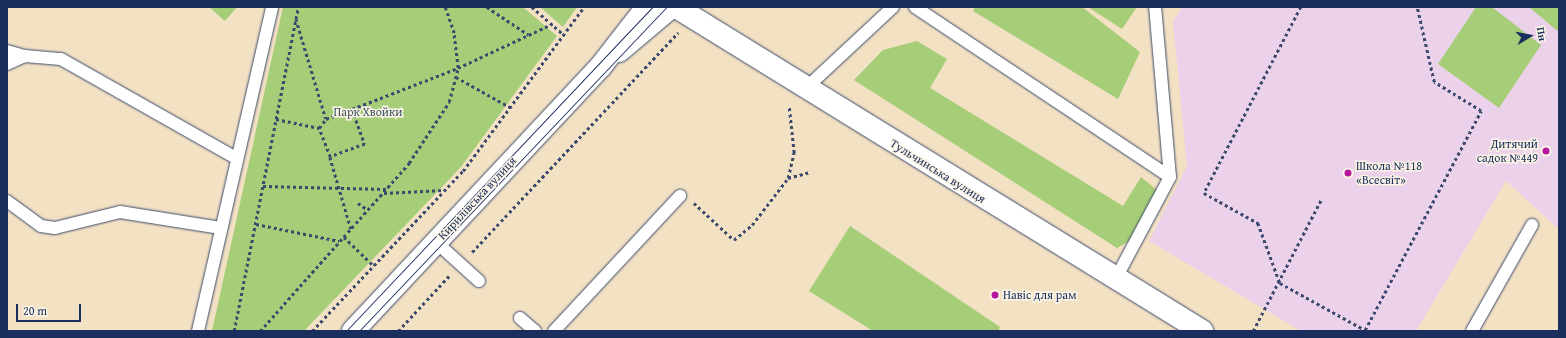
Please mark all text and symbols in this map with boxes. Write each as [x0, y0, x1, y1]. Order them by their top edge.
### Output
north arrow [1510, 16, 1550, 56]
text: Пн [1533, 26, 1551, 42]
park label: Парк Хвойки [334, 105, 402, 119]
street label: Тульчинська вулиця [888, 136, 988, 206]
place label: Дитячий садок №449 [1477, 137, 1538, 165]
marker: Дитячий садок №449 [1541, 146, 1551, 156]
street label: Кирилівська вулиця [435, 154, 519, 242]
place label: Школа №118 «Всесвіт» [1356, 159, 1422, 187]
marker: Школа №118 «Всесвіт» [1343, 168, 1353, 178]
place label: Навіс для рам [1003, 288, 1076, 302]
marker: Навіс для рам [990, 290, 1000, 300]
scale bar [18, 296, 83, 322]
text: 20 m [23, 302, 47, 319]

